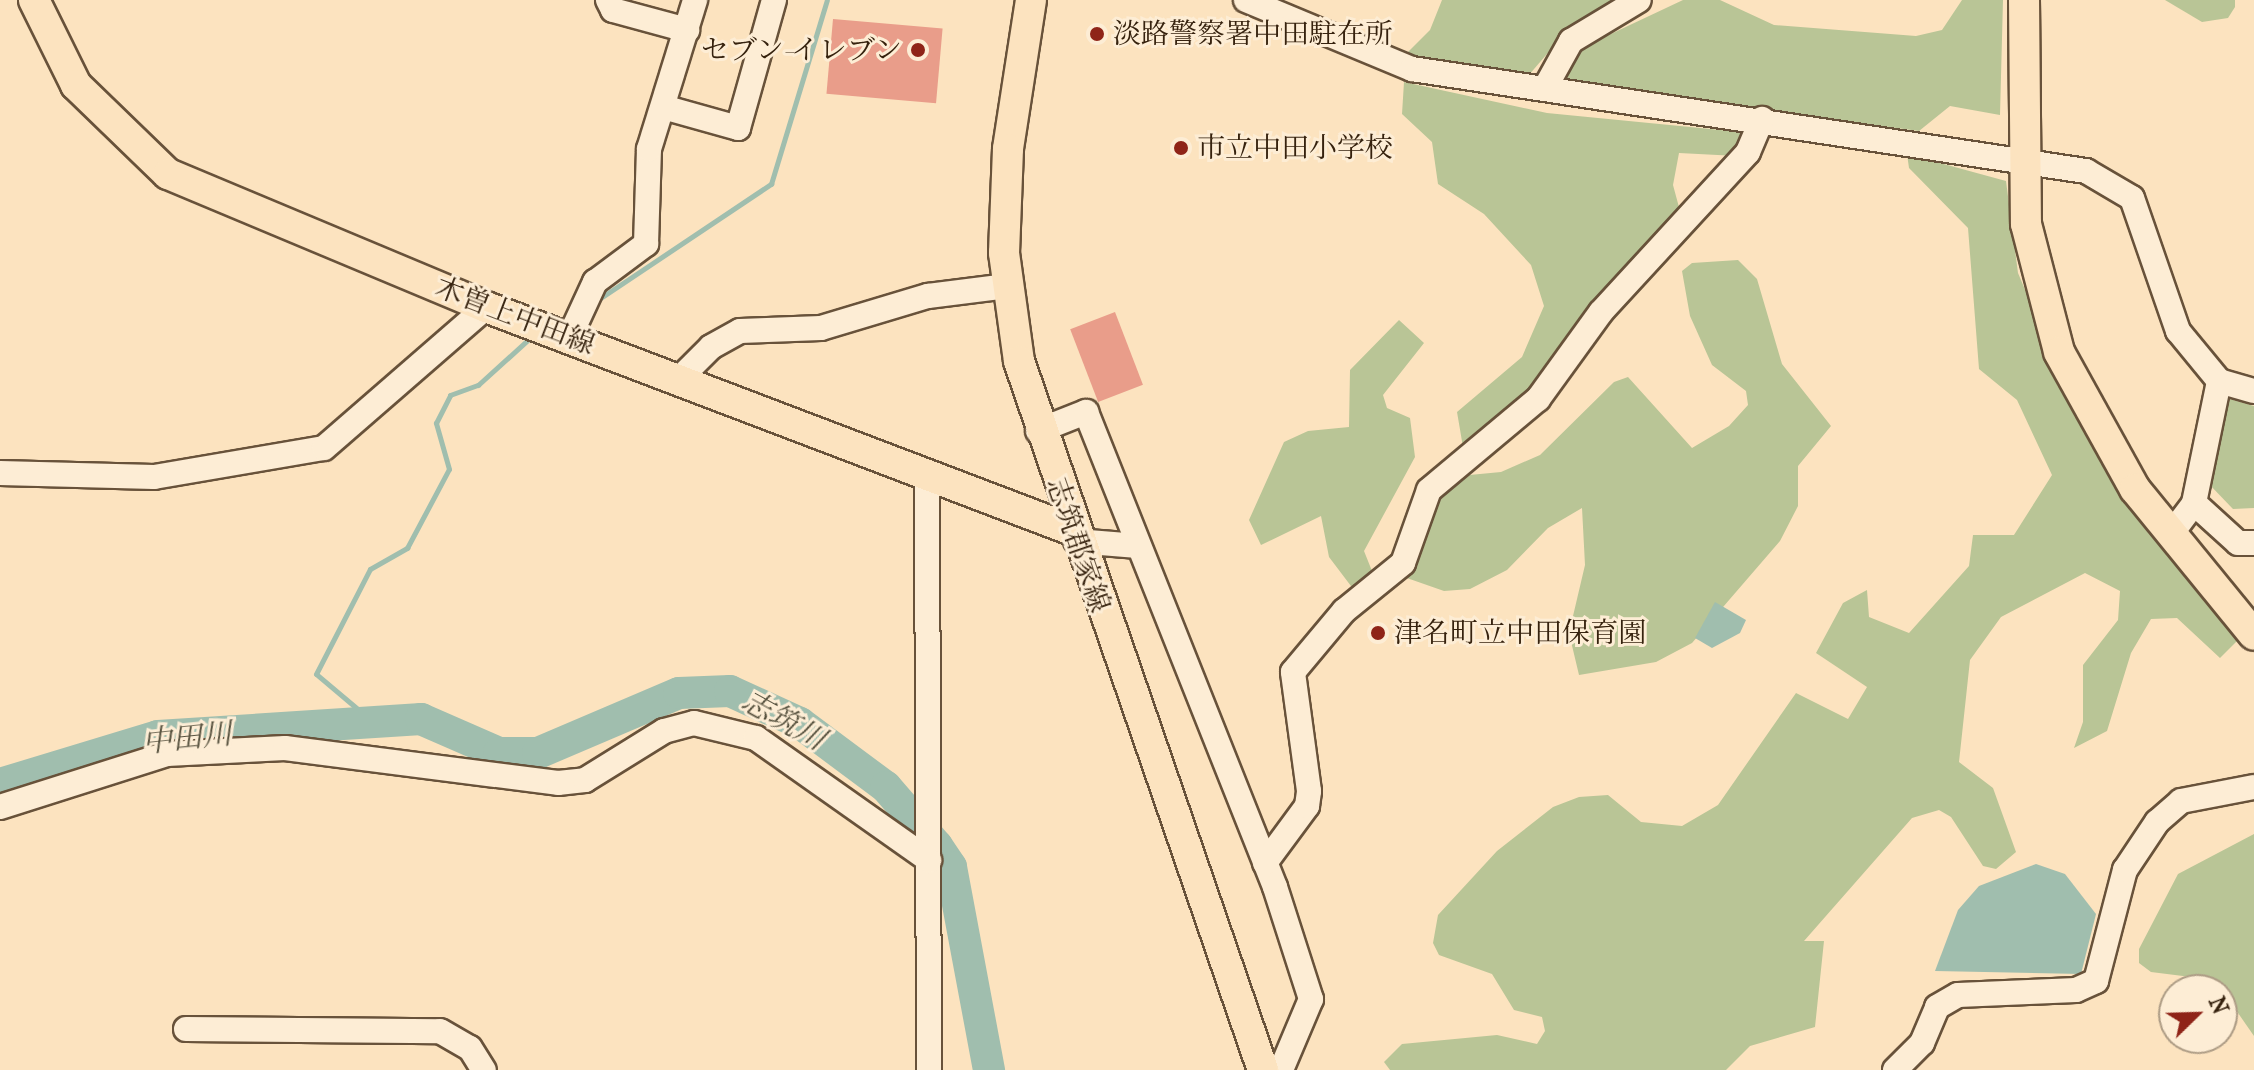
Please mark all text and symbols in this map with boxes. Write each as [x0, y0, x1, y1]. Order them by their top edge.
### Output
place label: 淡路警察署中田駐在所 [1113, 17, 1393, 51]
marker: 淡路警察署中田駐在所 [1088, 25, 1106, 43]
place label: セブン-イレブン [699, 33, 902, 67]
marker: セブン-イレブン [909, 41, 927, 59]
place label: 市立中田小学校 [1197, 131, 1393, 165]
marker: 市立中田小学校 [1172, 139, 1190, 157]
street label: 木曽上中田線 [431, 270, 599, 362]
street label: 志筑郡家線 [1039, 473, 1117, 617]
place label: 津名町立中田保育園 [1394, 616, 1646, 650]
marker: 津名町立中田保育園 [1369, 624, 1387, 642]
water label: 志筑川 [735, 683, 831, 759]
water label: 中田川 [140, 716, 234, 762]
north arrow [2158, 974, 2238, 1054]
text: N [2203, 993, 2233, 1018]

